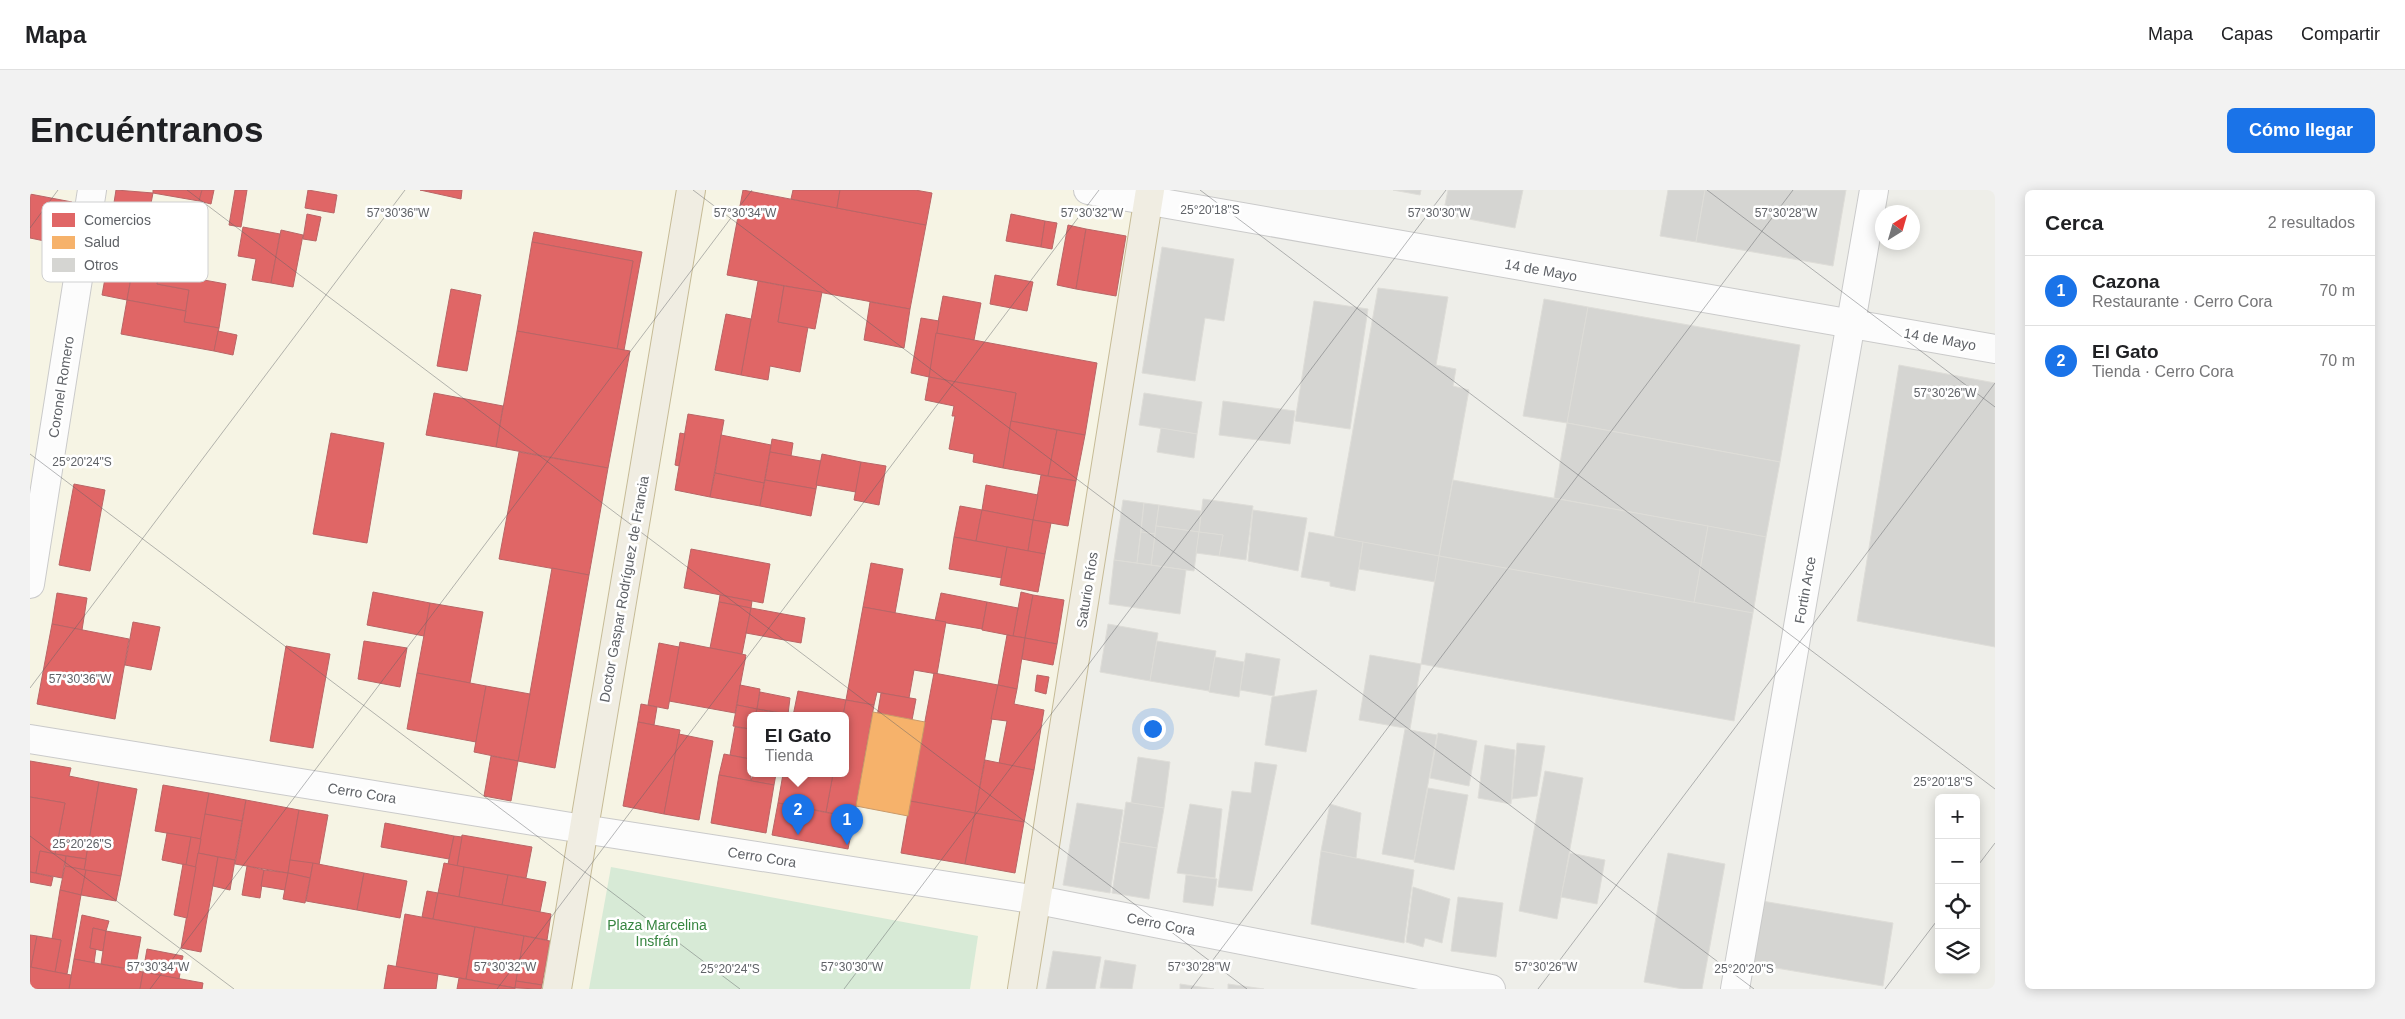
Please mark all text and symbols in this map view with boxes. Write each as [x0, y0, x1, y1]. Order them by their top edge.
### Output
text: Mapa [25, 21, 86, 48]
text: Mapa [2148, 24, 2193, 44]
text: Capas [2221, 24, 2273, 44]
text: Compartir [2301, 24, 2380, 44]
button: Cómo llegar [2227, 108, 2375, 153]
text: Encuéntranos [30, 110, 263, 149]
legend [42, 202, 208, 282]
text: 25°20'18"S [1180, 203, 1240, 217]
north arrow [1875, 205, 1920, 250]
text: 57°30'36"W [367, 206, 430, 220]
text: 57°30'34"W [714, 206, 777, 220]
text: 57°30'32"W [1061, 206, 1124, 220]
text: 57°30'30"W [1408, 206, 1471, 220]
text: 57°30'28"W [1755, 206, 1818, 220]
text: Cerca [2045, 211, 2103, 234]
text: Comercios [84, 212, 151, 228]
text: 2 resultados [2268, 214, 2355, 231]
text: Salud [84, 234, 120, 250]
street label: 14 de Mayo [1504, 256, 1579, 284]
text: Otros [84, 257, 118, 273]
text: Cazona [2092, 271, 2160, 292]
text: 1 [2057, 282, 2065, 299]
text: 70 m [2319, 282, 2355, 299]
text: Restaurante · Cerro Cora [2092, 293, 2273, 310]
street label: 14 de Mayo [1903, 325, 1978, 353]
street label: Coronel Romero [45, 335, 77, 439]
text: El Gato [2092, 341, 2159, 362]
text: 2 [2057, 352, 2065, 369]
text: 70 m [2319, 352, 2355, 369]
text: Tienda · Cerro Cora [2092, 363, 2234, 380]
text: 57°30'26"W [1914, 386, 1977, 400]
text: 25°20'24"S [52, 455, 112, 469]
street label: Doctor Gaspar Rodríguez de Francia [596, 474, 652, 703]
street label: Saturio Ríos [1073, 551, 1101, 629]
street label: Fortin Arce [1791, 555, 1819, 625]
text: 57°30'36"W [49, 672, 112, 686]
popup [747, 712, 849, 777]
your location [1140, 716, 1166, 742]
text: El Gato [765, 725, 831, 746]
text: Tienda [765, 747, 813, 764]
text: 25°20'18"S [1913, 775, 1973, 789]
street label: Cerro Cora [327, 780, 398, 806]
pin: 2 [782, 794, 814, 835]
map controls [1935, 794, 1980, 974]
button: + [1935, 794, 1980, 839]
pin: 1 [831, 804, 863, 845]
text: 25°20'26"S [52, 837, 112, 851]
button: − [1935, 839, 1980, 884]
street label: Cerro Cora [727, 844, 798, 870]
button: locate [1935, 884, 1980, 929]
street label: Cerro Cora [1125, 910, 1197, 938]
park label: Plaza Marcelina Insfrán [607, 917, 707, 949]
button: layers [1935, 929, 1980, 974]
text: 57°30'34"W [127, 960, 190, 974]
text: 57°30'32"W [474, 960, 537, 974]
text: 57°30'30"W [821, 960, 884, 974]
text: 57°30'28"W [1168, 960, 1231, 974]
text: 57°30'26"W [1515, 960, 1578, 974]
text: 25°20'24"S [700, 962, 760, 976]
text: 25°20'20"S [1714, 962, 1774, 976]

